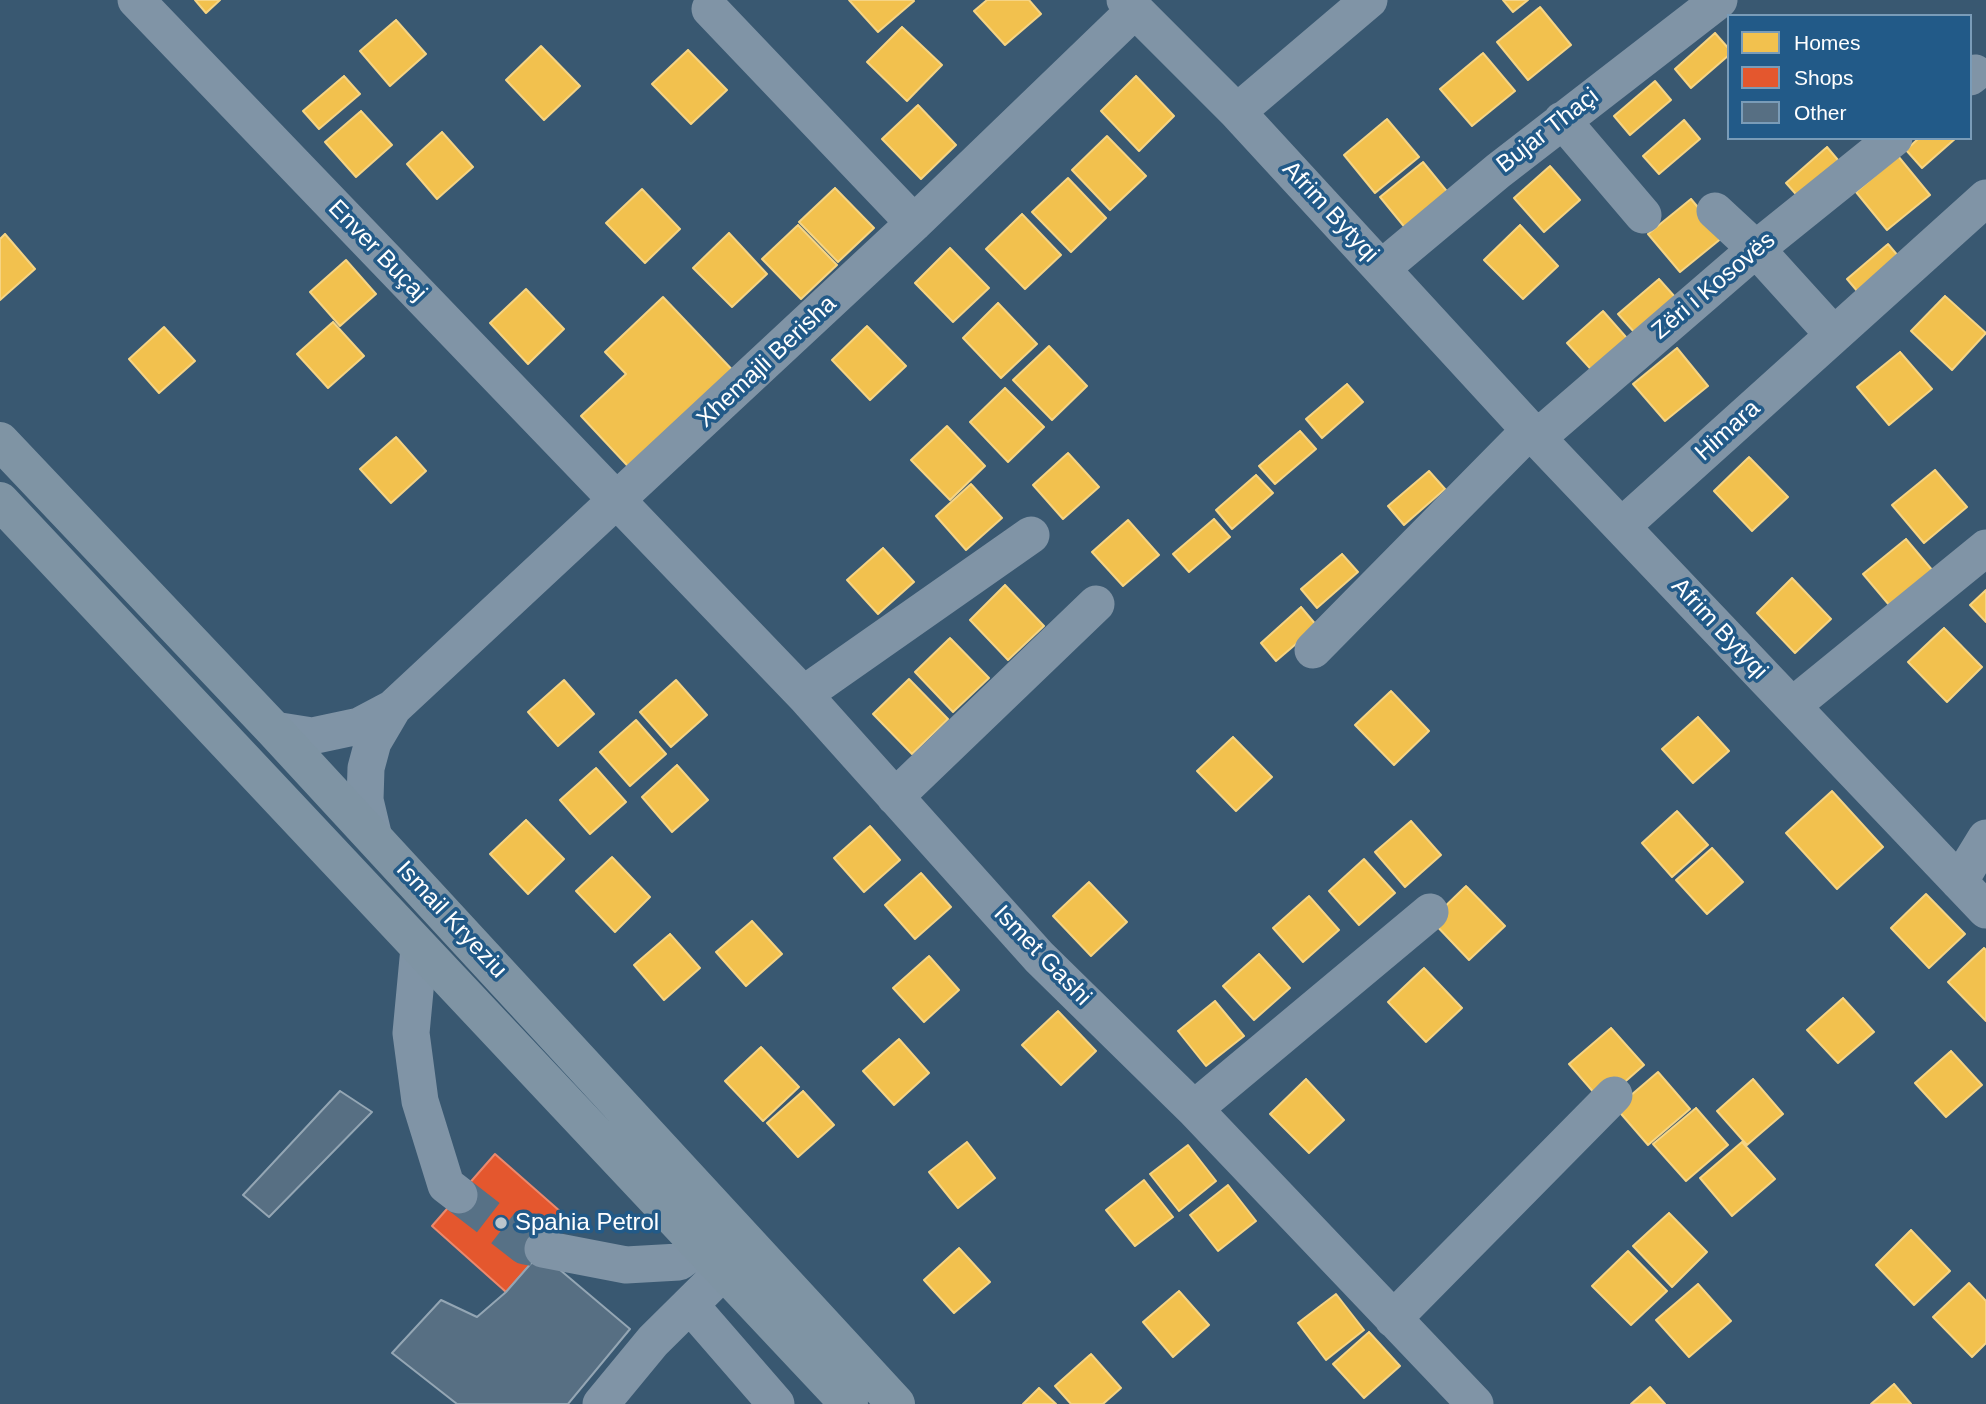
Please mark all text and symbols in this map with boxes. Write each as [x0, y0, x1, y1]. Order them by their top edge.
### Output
legend [1727, 14, 1972, 140]
text: Homes [1794, 31, 1861, 54]
text: Shops [1794, 66, 1854, 89]
street label: Bujar Thaçi [1491, 82, 1605, 180]
text: Other [1794, 101, 1847, 124]
street label: Afrim Bytyqi [1276, 155, 1384, 269]
street label: Enver Buçaj [322, 194, 432, 308]
street label: Zëri i Kosovës [1647, 226, 1781, 346]
street label: Xhemajli Berisha [691, 290, 843, 434]
street label: Himara [1690, 394, 1766, 468]
street label: Afrim Bytyqi [1665, 572, 1773, 686]
street label: Ismail Kryeziu [390, 856, 512, 984]
street label: Ismet Gashi [987, 900, 1097, 1012]
place label: Spahia Petrol [515, 1209, 659, 1237]
marker: Spahia Petrol [493, 1215, 509, 1231]

